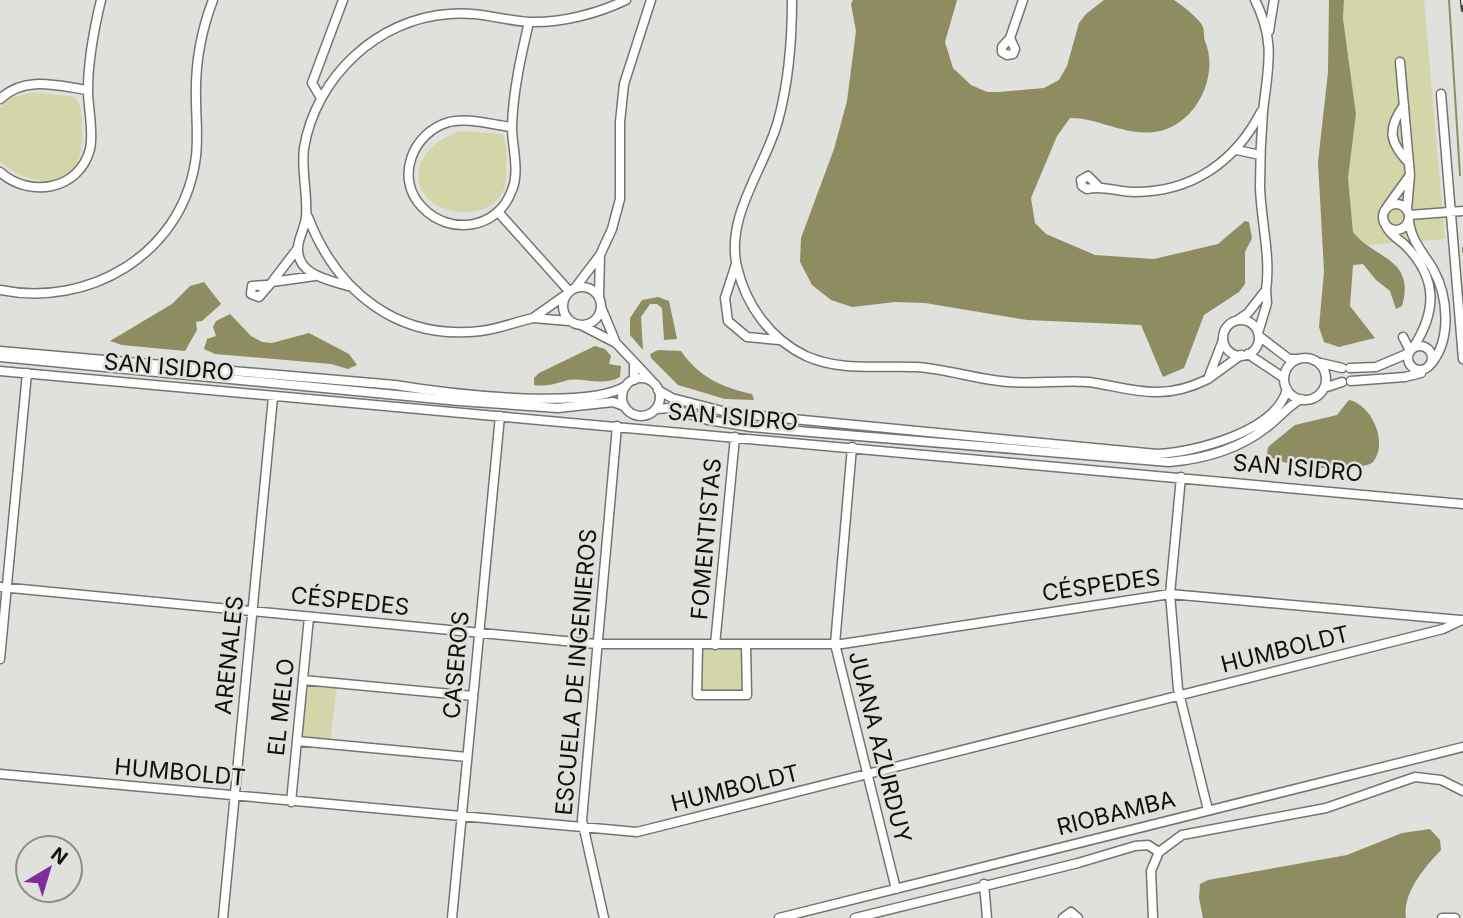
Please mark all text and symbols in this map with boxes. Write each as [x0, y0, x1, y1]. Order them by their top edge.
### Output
street label: SAN ISIDRO [103, 347, 235, 387]
street label: SAN ISIDRO [667, 397, 799, 437]
street label: SAN ISIDRO [1232, 448, 1364, 488]
street label: FOMENTISTAS [685, 457, 727, 621]
street label: ESCUELA DE INGENIEROS [550, 528, 602, 816]
street label: CÉSPEDES [1040, 563, 1162, 607]
street label: CÉSPEDES [289, 581, 411, 621]
street label: ARENALES [209, 594, 249, 716]
street label: CASEROS [437, 610, 475, 720]
street label: HUMBOLDT [1218, 620, 1352, 678]
street label: JUANA AZURDUY [843, 648, 917, 846]
street label: EL MELO [262, 657, 300, 757]
street label: HUMBOLDT [113, 752, 247, 792]
street label: HUMBOLDT [668, 759, 802, 817]
street label: RIOBAMBA [1054, 785, 1178, 841]
north arrow [14, 834, 84, 904]
text: N [46, 842, 72, 870]

